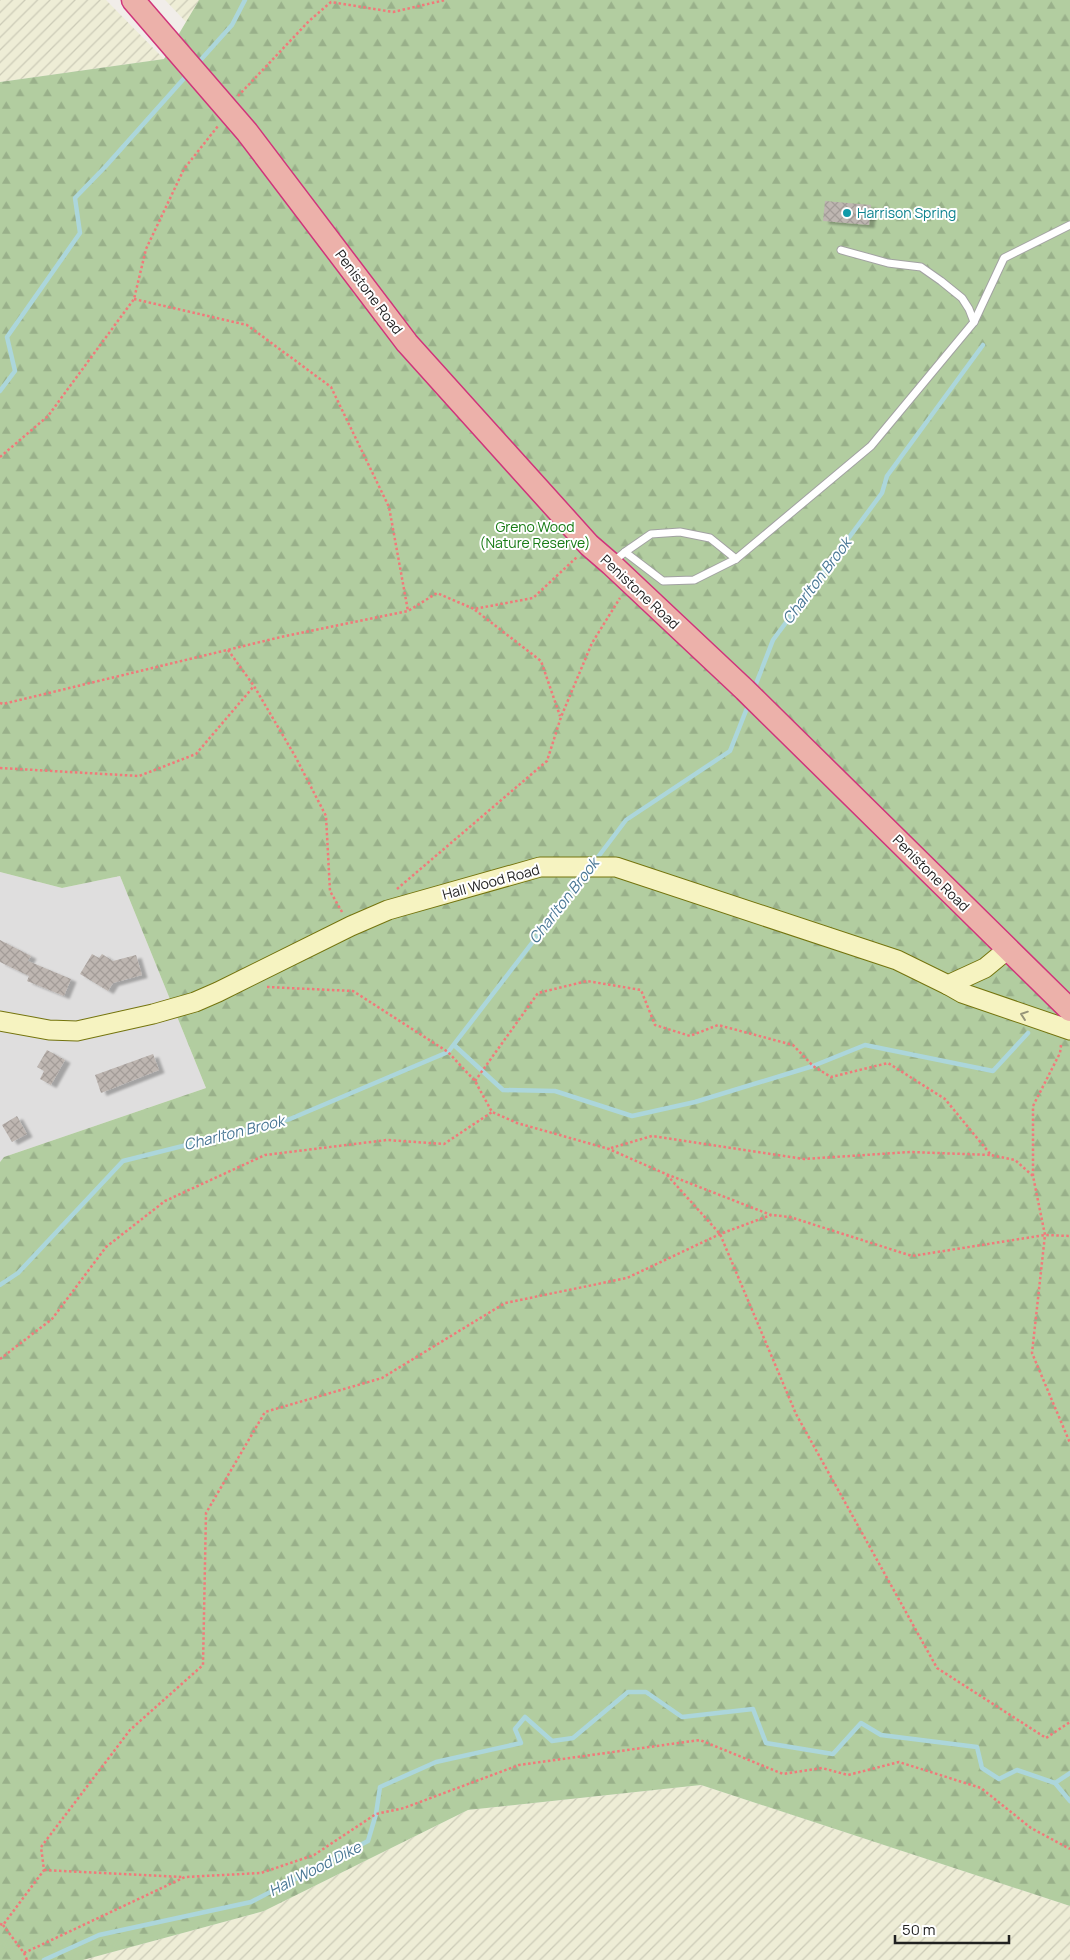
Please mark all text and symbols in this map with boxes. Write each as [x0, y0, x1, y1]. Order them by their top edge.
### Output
place label: Harrison Spring [857, 203, 956, 222]
marker: Harrison Spring [841, 207, 853, 219]
street label: Penistone Road [331, 246, 407, 338]
park label: Greno Wood (Nature Reserve) [479, 517, 591, 552]
water label: Charlton Brook [777, 531, 858, 628]
street label: Penistone Road [597, 550, 684, 633]
street label: Penistone Road [889, 830, 974, 915]
water label: Charlton Brook [524, 852, 605, 948]
street label: Hall Wood Road [440, 859, 542, 904]
one-way arrow [1020, 1010, 1029, 1020]
water label: Charlton Brook [181, 1109, 289, 1155]
water label: Hall Wood Dike [265, 1836, 366, 1901]
scale bar [895, 1912, 1009, 1944]
text: 50 m [902, 1919, 936, 1940]

